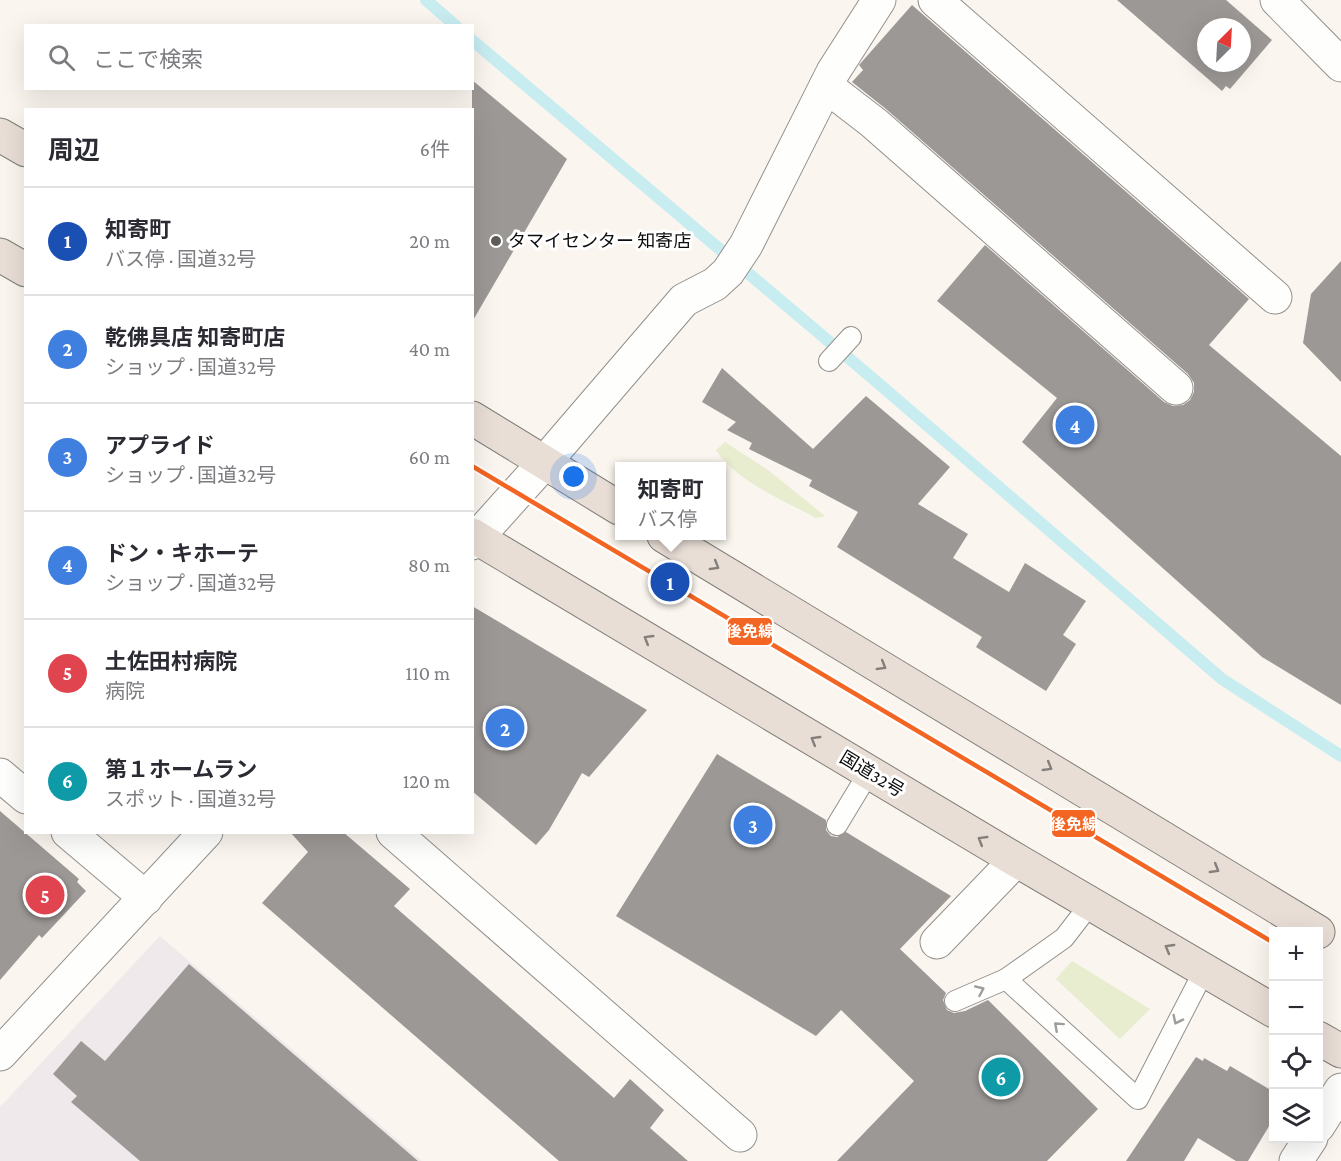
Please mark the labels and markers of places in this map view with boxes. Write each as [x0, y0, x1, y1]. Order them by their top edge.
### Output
place label: タマイセンター 知寄店 [508, 231, 691, 251]
marker: タマイセンター 知寄店 [489, 234, 503, 248]
pin: 4 [1056, 402, 1094, 448]
pin: 1 [650, 560, 690, 604]
pin: 2 [486, 706, 524, 750]
pin: 3 [734, 802, 772, 848]
pin: 5 [26, 872, 64, 918]
pin: 6 [982, 1054, 1020, 1100]

